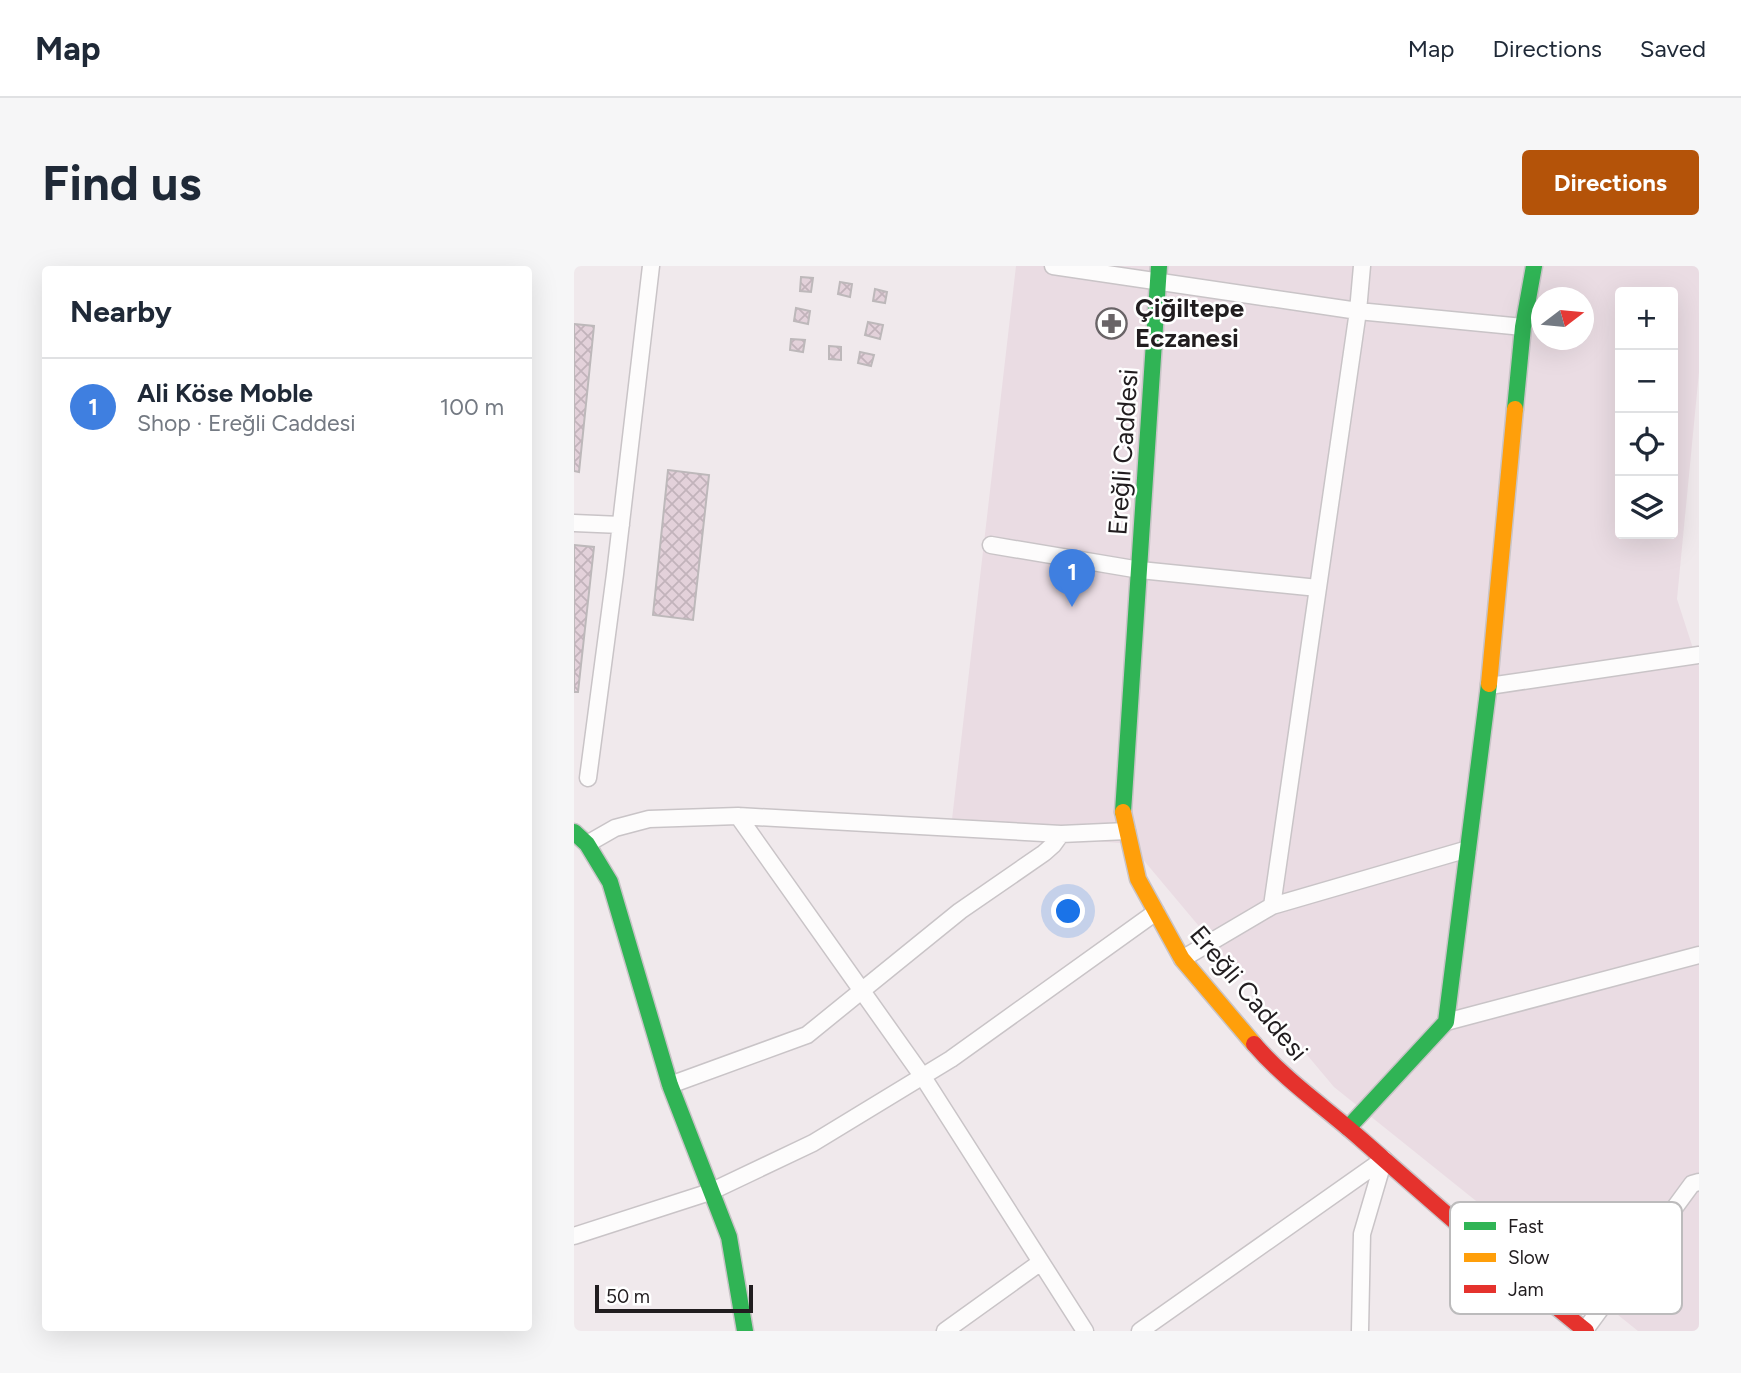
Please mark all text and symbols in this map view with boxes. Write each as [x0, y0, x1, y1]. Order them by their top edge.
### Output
text: Map [35, 29, 101, 68]
text: Map [1408, 34, 1454, 63]
text: Directions [1492, 34, 1602, 63]
text: Saved [1640, 34, 1706, 63]
button: Directions [1522, 150, 1699, 215]
text: Find us [42, 153, 201, 212]
north arrow [1531, 287, 1594, 350]
map controls [1615, 287, 1678, 539]
button: + [1615, 287, 1678, 350]
place label: Çiğiltepe Eczanesi [1135, 292, 1244, 354]
text: Nearby [70, 293, 172, 330]
pharmacy icon: Çiğiltepe Eczanesi [1095, 306, 1129, 340]
button: − [1615, 350, 1678, 413]
street label: Ereğli Caddesi [1101, 368, 1145, 536]
text: Ali Köse Moble [137, 377, 313, 409]
text: 1 [88, 393, 98, 421]
text: 100 m [440, 393, 504, 421]
text: Shop · Ereğli Caddesi [137, 409, 356, 437]
button: locate [1615, 413, 1678, 476]
button: layers [1615, 476, 1678, 539]
pin: 1 [1049, 549, 1095, 607]
your location [1051, 894, 1085, 928]
street label: Ereğli Caddesi [1183, 919, 1315, 1067]
legend [1450, 1202, 1682, 1314]
text: Fast [1508, 1215, 1544, 1238]
text: Slow [1508, 1246, 1550, 1269]
text: Jam [1508, 1278, 1544, 1301]
scale bar [595, 1282, 752, 1314]
text: 50 m [606, 1285, 650, 1308]

